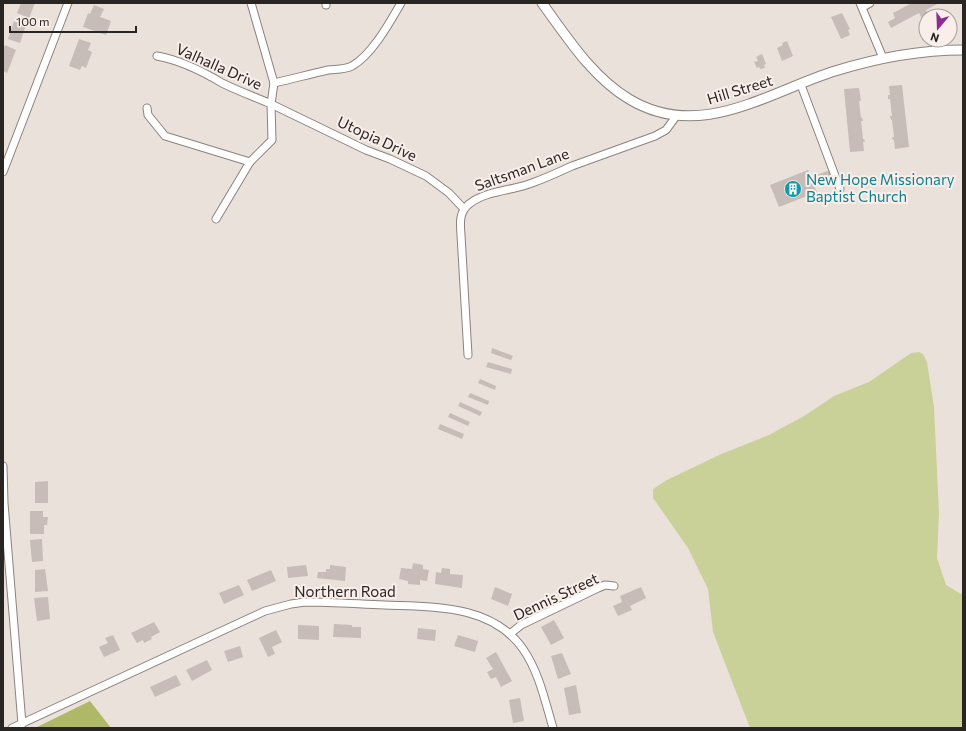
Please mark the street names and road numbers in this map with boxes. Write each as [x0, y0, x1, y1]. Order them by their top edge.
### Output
street label: Valhalla Drive [174, 39, 265, 93]
street label: Hill Street [705, 70, 775, 108]
street label: Utopia Drive [335, 112, 420, 164]
street label: Saltsman Lane [472, 144, 571, 194]
street label: Dennis Street [510, 568, 601, 624]
street label: Northern Road [294, 582, 396, 600]

